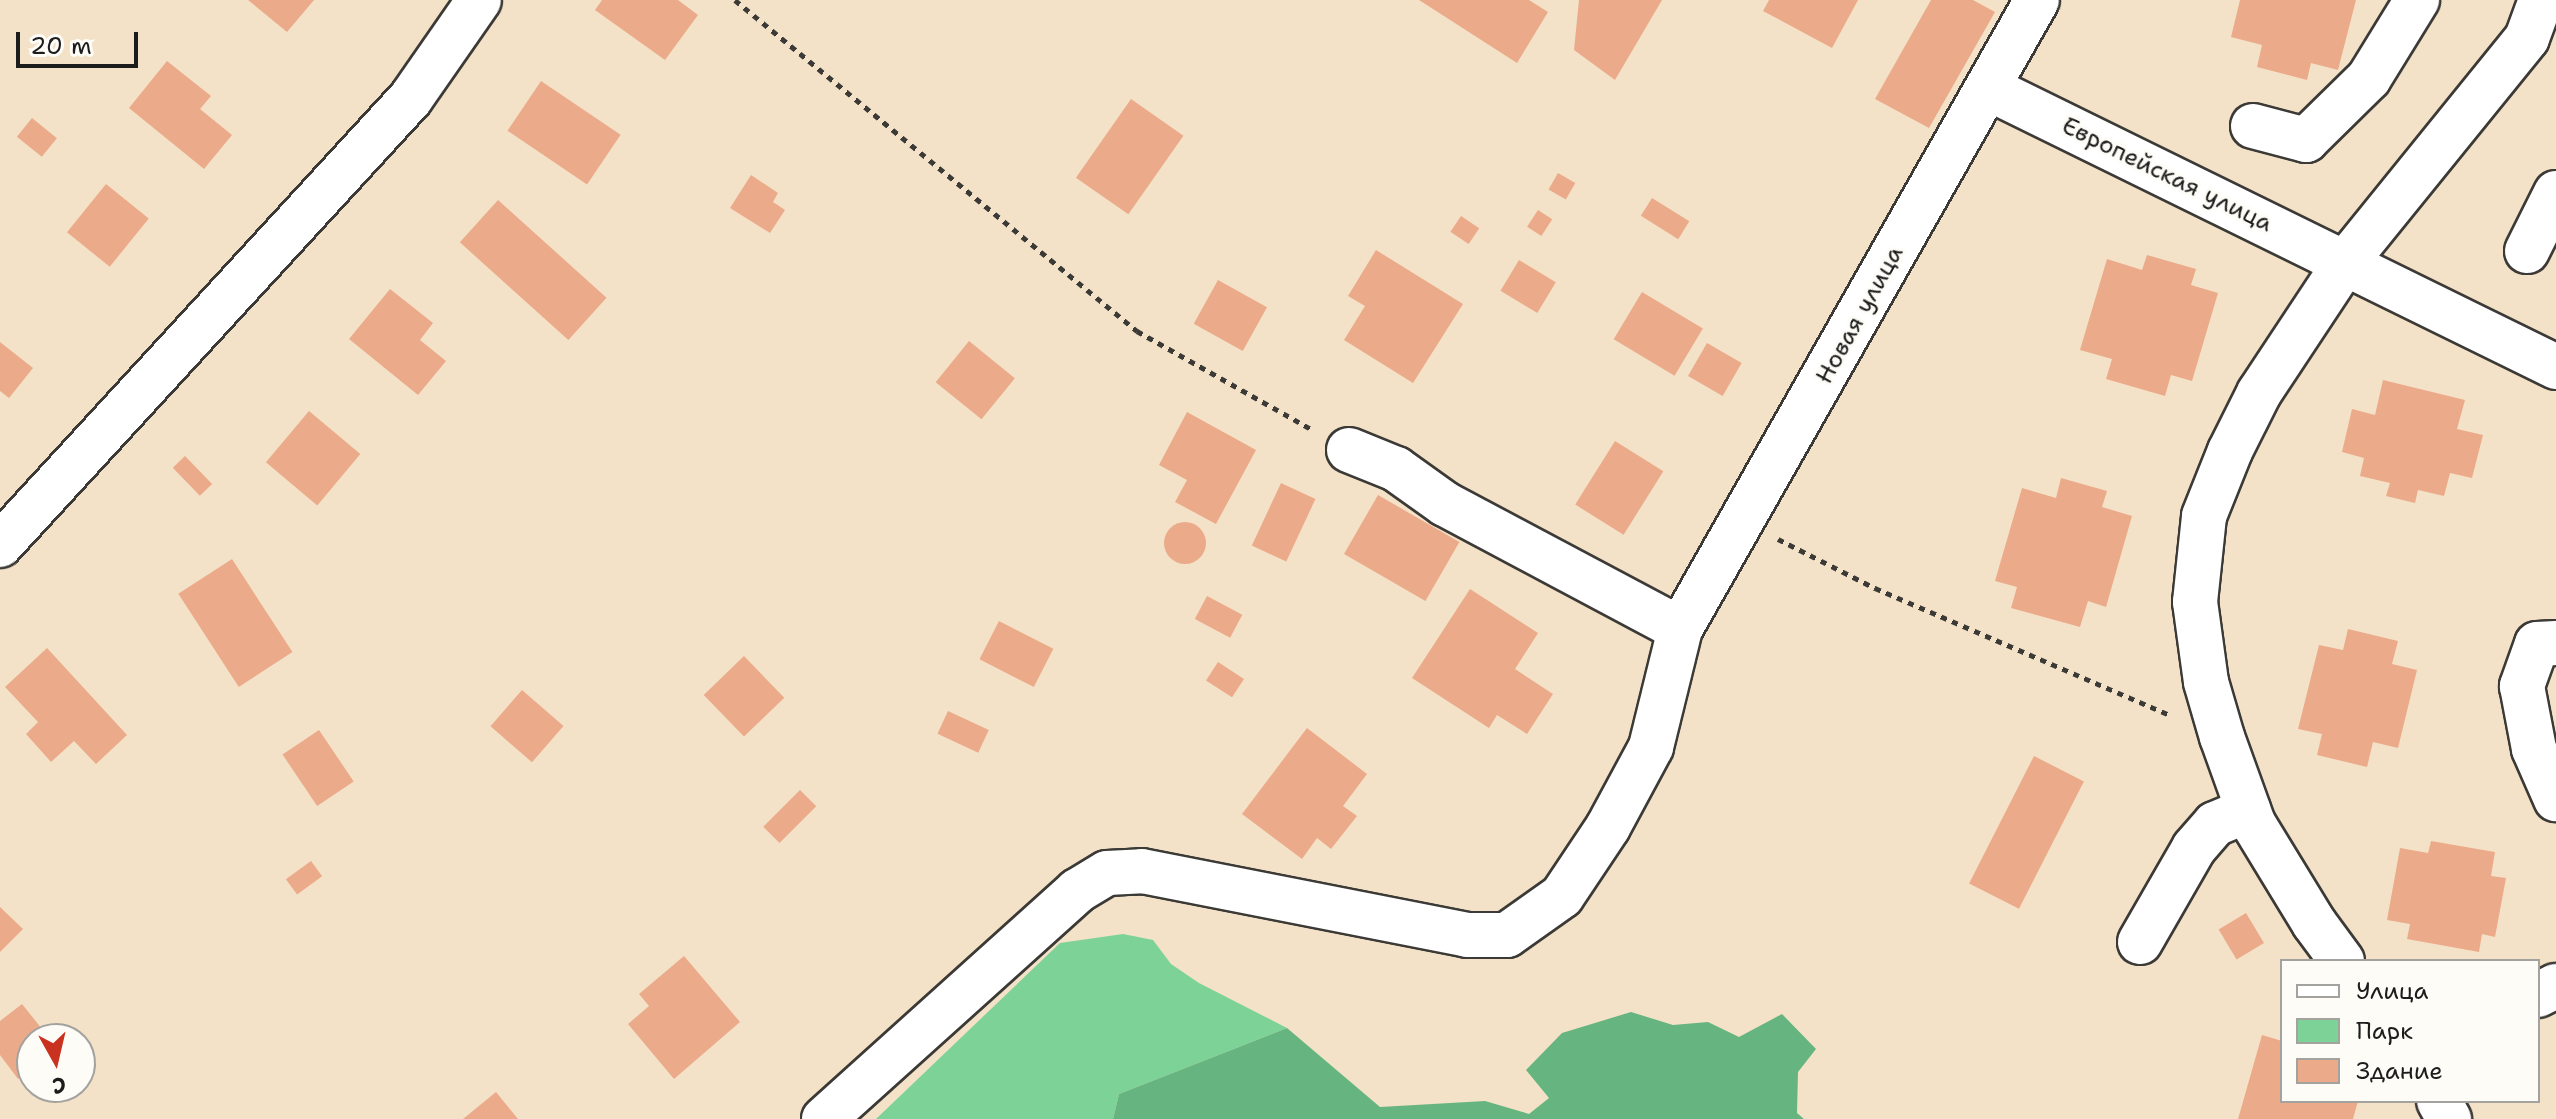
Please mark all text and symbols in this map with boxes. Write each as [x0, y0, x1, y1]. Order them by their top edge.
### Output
scale bar [20, 16, 142, 66]
text: 20 m [30, 30, 92, 62]
street label: Европейская улица [2057, 111, 2277, 239]
street label: Новая улица [1810, 241, 1910, 389]
legend [2280, 959, 2540, 1103]
text: Улица [2356, 975, 2429, 1007]
text: Парк [2356, 1015, 2413, 1047]
north arrow [16, 1023, 96, 1103]
text: Здание [2356, 1055, 2443, 1087]
text: С [50, 1070, 68, 1101]

